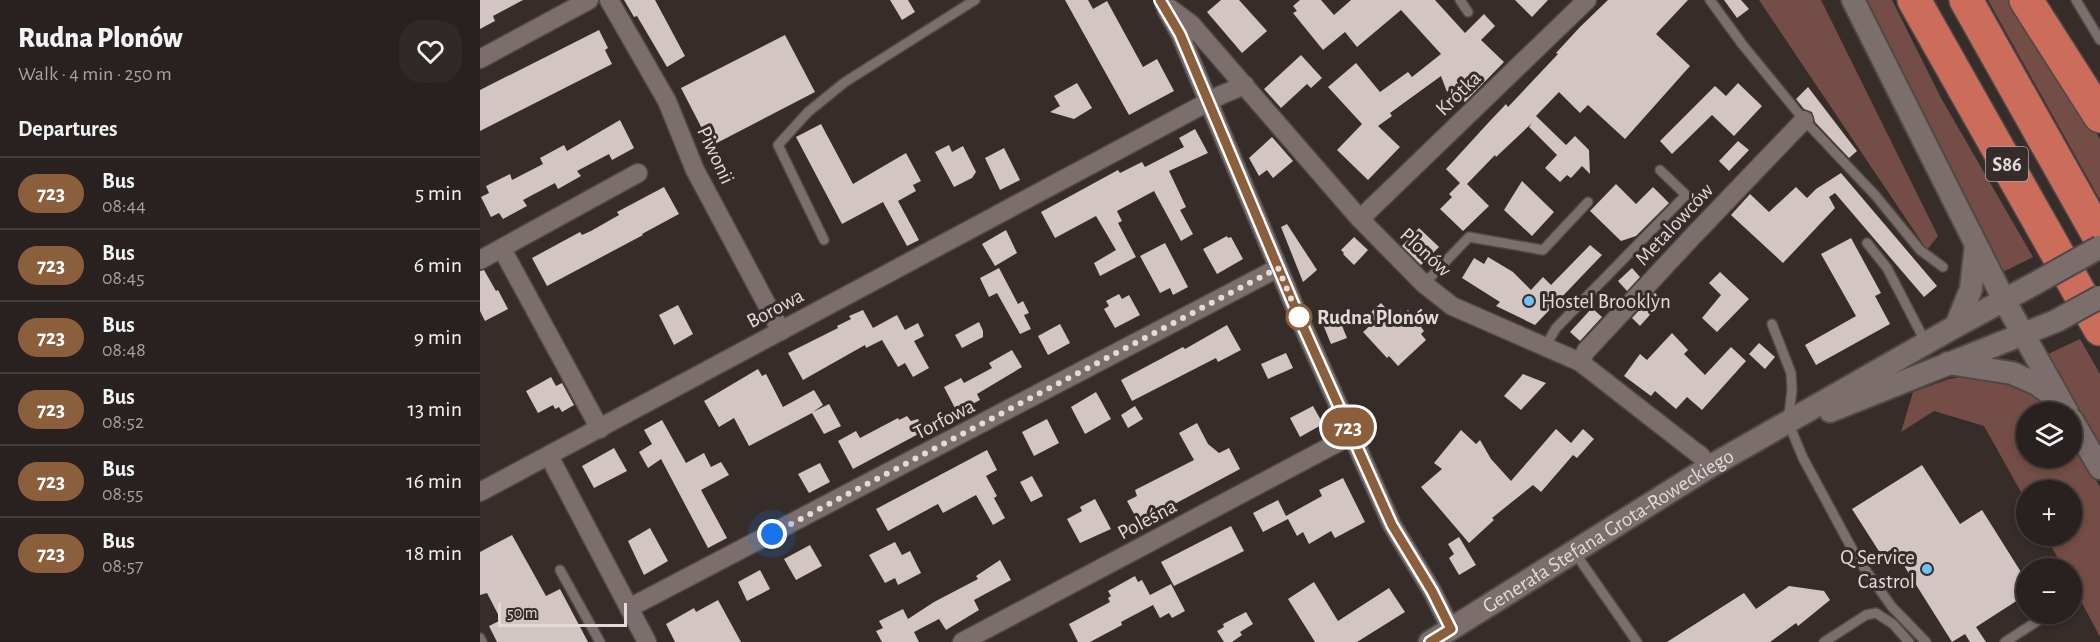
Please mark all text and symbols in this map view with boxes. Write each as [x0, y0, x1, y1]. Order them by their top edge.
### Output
button: heart [399, 20, 462, 83]
text: Rudna Plonów [18, 25, 183, 53]
text: Walk · 4 min · 250 m [18, 64, 172, 84]
street label: Krótka [1432, 67, 1485, 120]
text: Departures [18, 118, 118, 140]
street label: Piwonii [693, 123, 738, 187]
road number: S86 [1986, 147, 2028, 181]
text: Bus [102, 170, 135, 192]
street label: Metalowców [1631, 179, 1717, 269]
text: 5 min [415, 182, 462, 204]
text: 723 [37, 183, 65, 204]
text: 08:44 [102, 196, 146, 216]
street label: Plonów [1396, 224, 1455, 281]
text: Bus [102, 242, 135, 264]
text: 6 min [414, 254, 462, 276]
text: 723 [37, 255, 65, 276]
text: 08:45 [102, 268, 145, 288]
street label: Borowa [743, 285, 808, 332]
place label: Hostel Brooklyn [1541, 291, 1671, 312]
marker: Hostel Brooklyn [1522, 294, 1536, 308]
marker: Rudna Plonów [1286, 304, 1312, 330]
place label: Rudna Plonów [1317, 307, 1439, 328]
text: Bus [102, 314, 135, 336]
text: 9 min [414, 326, 462, 348]
text: 723 [37, 327, 65, 348]
text: 08:48 [102, 340, 146, 360]
text: Bus [102, 386, 135, 408]
street label: Torfowa [910, 395, 978, 444]
text: 13 min [407, 398, 462, 420]
text: 723 [37, 399, 65, 420]
map controls [2016, 402, 2082, 624]
button: layers [2016, 402, 2082, 468]
line badge: 723 [1314, 408, 1382, 446]
text: 08:52 [102, 412, 144, 432]
text: 723 [1334, 417, 1362, 438]
street label: Generała Stefana Grota-Roweckiego [1479, 445, 1738, 617]
text: Bus [102, 458, 135, 480]
text: 16 min [406, 470, 462, 492]
text: 723 [37, 471, 65, 492]
button: + [2016, 480, 2082, 546]
text: 08:55 [102, 484, 143, 504]
street label: Poleśna [1114, 495, 1180, 544]
your location [757, 519, 787, 549]
text: Bus [102, 530, 135, 552]
text: 18 min [406, 542, 462, 564]
text: 723 [37, 543, 65, 564]
place label: Q Service Castrol [1840, 547, 1915, 592]
text: 08:57 [102, 556, 143, 576]
button: − [2016, 558, 2082, 624]
marker: Q Service Castrol [1920, 562, 1934, 576]
scale bar [498, 600, 627, 628]
text: 50 m [507, 605, 538, 621]

